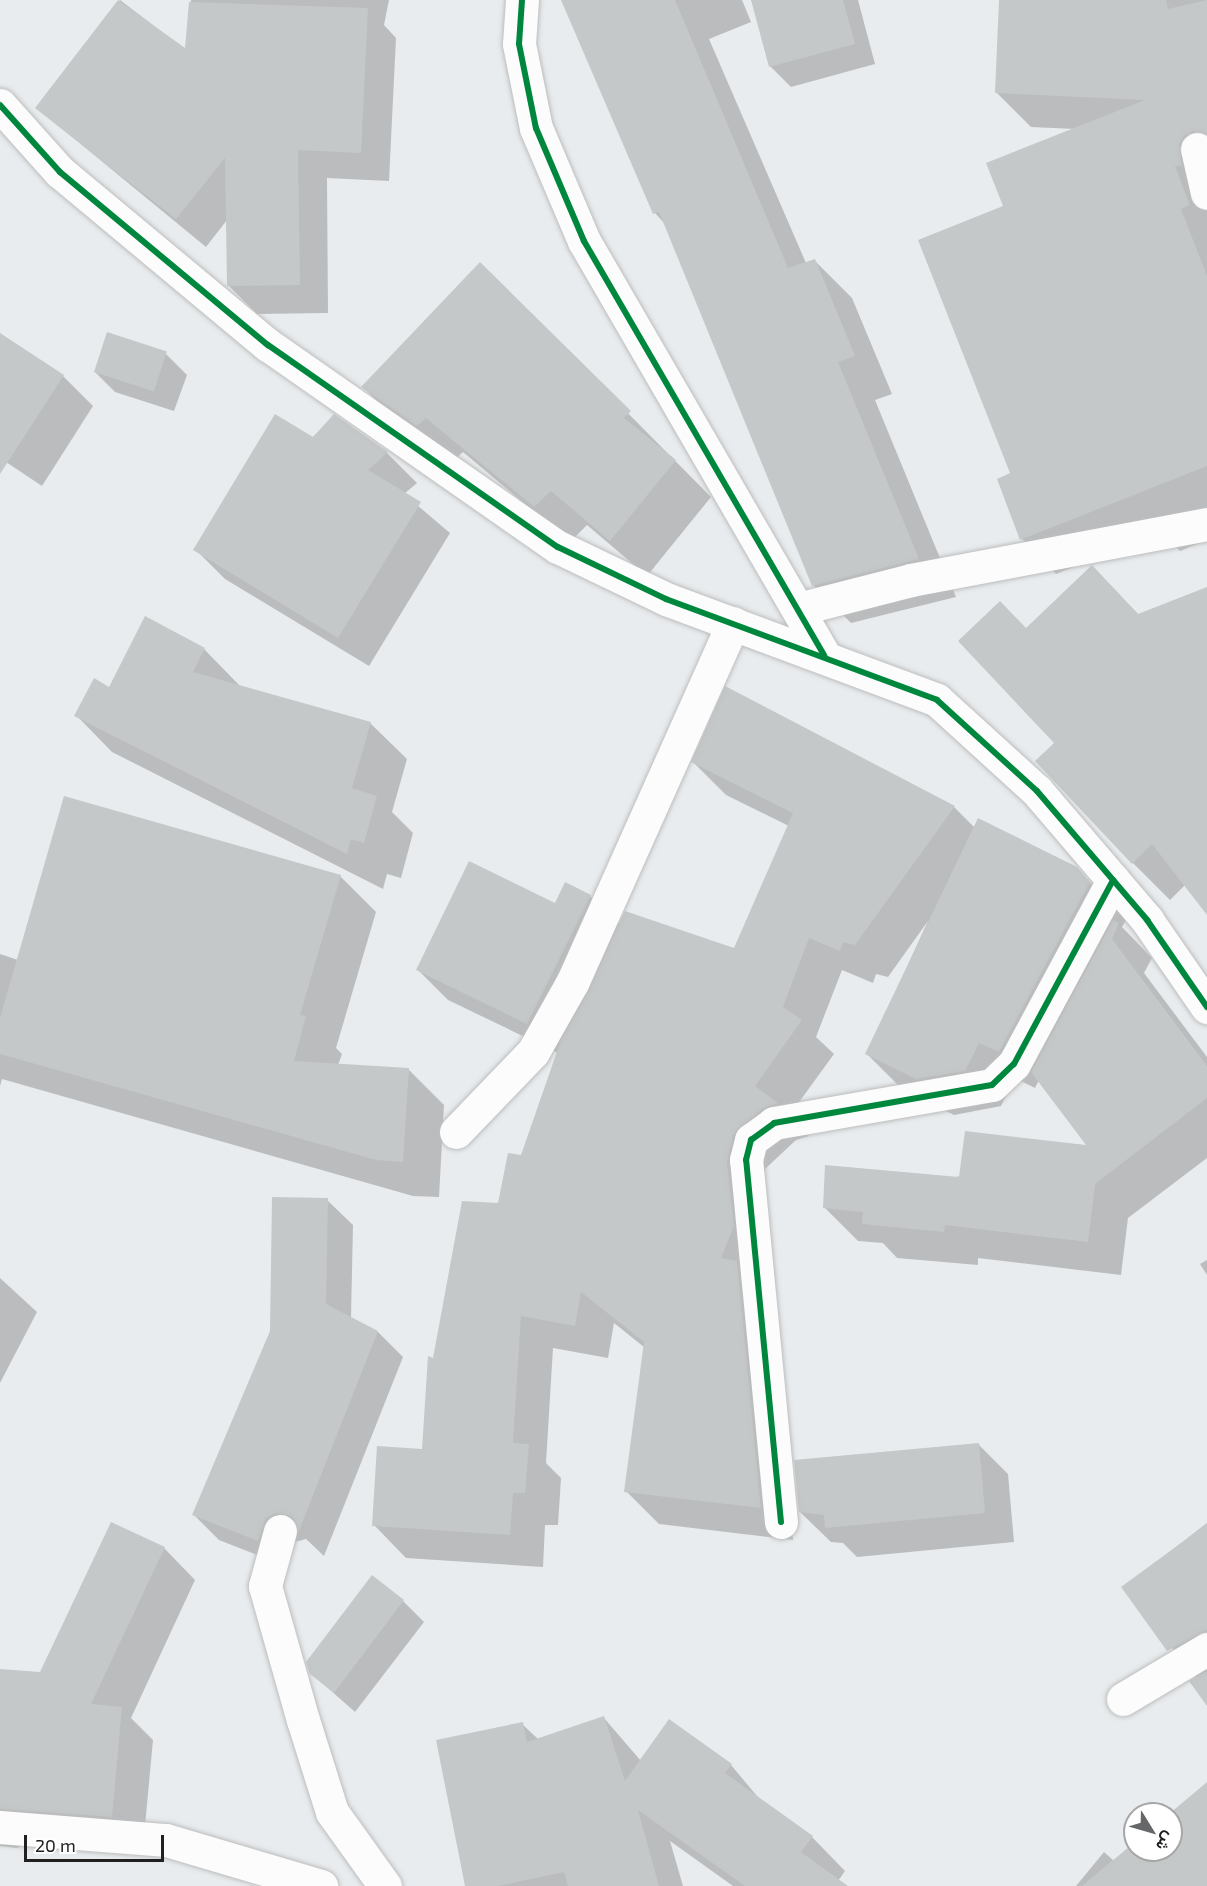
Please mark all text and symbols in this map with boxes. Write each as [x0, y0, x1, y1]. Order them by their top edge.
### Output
north arrow [1123, 1802, 1183, 1862]
scale bar [27, 1823, 166, 1861]
text: ش [1153, 1829, 1180, 1855]
text: 20 m [35, 1834, 76, 1856]

